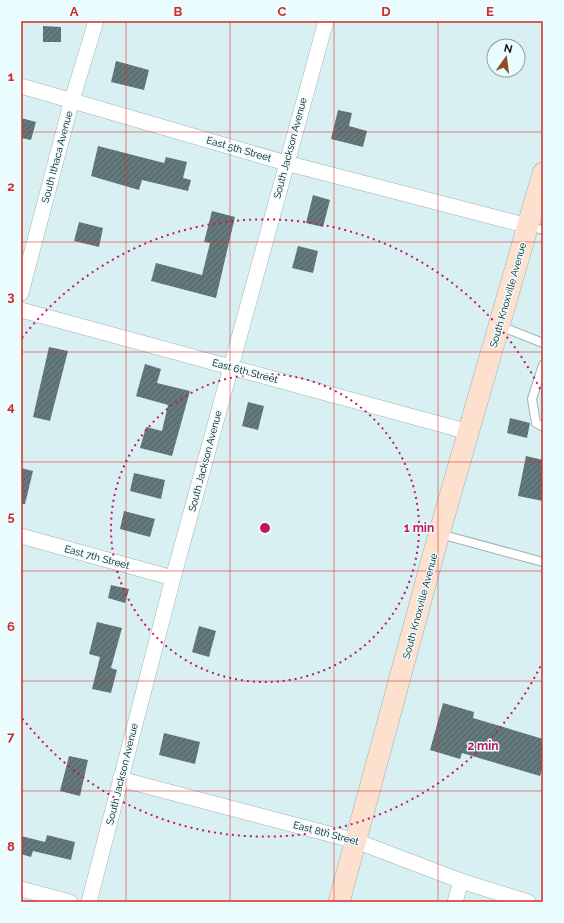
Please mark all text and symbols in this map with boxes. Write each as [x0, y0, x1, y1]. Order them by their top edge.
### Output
text: A [70, 4, 79, 19]
text: B [174, 4, 183, 19]
text: C [278, 4, 287, 19]
text: D [381, 4, 391, 19]
text: E [486, 4, 494, 19]
north arrow [486, 38, 526, 78]
text: N [503, 41, 514, 56]
text: 1 [8, 69, 15, 84]
street label: South Jackson Avenue [271, 96, 309, 200]
street label: South Ithaca Avenue [39, 110, 75, 204]
street label: East 5th Street [205, 134, 273, 164]
text: 2 [7, 179, 15, 194]
street label: South Knoxville Avenue [488, 241, 528, 349]
text: 3 [7, 289, 15, 304]
street label: East 6th Street [211, 357, 280, 385]
text: 4 [7, 399, 15, 414]
street label: South Jackson Avenue [186, 409, 224, 513]
text: 5 [7, 509, 15, 524]
centre of rings [258, 521, 272, 535]
text: 1 min [404, 521, 434, 535]
street label: East 7th Street [63, 543, 131, 571]
street label: South Knoxville Avenue [401, 552, 439, 660]
text: 6 [7, 619, 15, 634]
street label: South Jackson Avenue [104, 722, 140, 826]
text: 7 [7, 729, 15, 744]
text: 2 min [467, 739, 499, 753]
street label: East 8th Street [292, 819, 361, 847]
text: 8 [7, 839, 15, 854]

